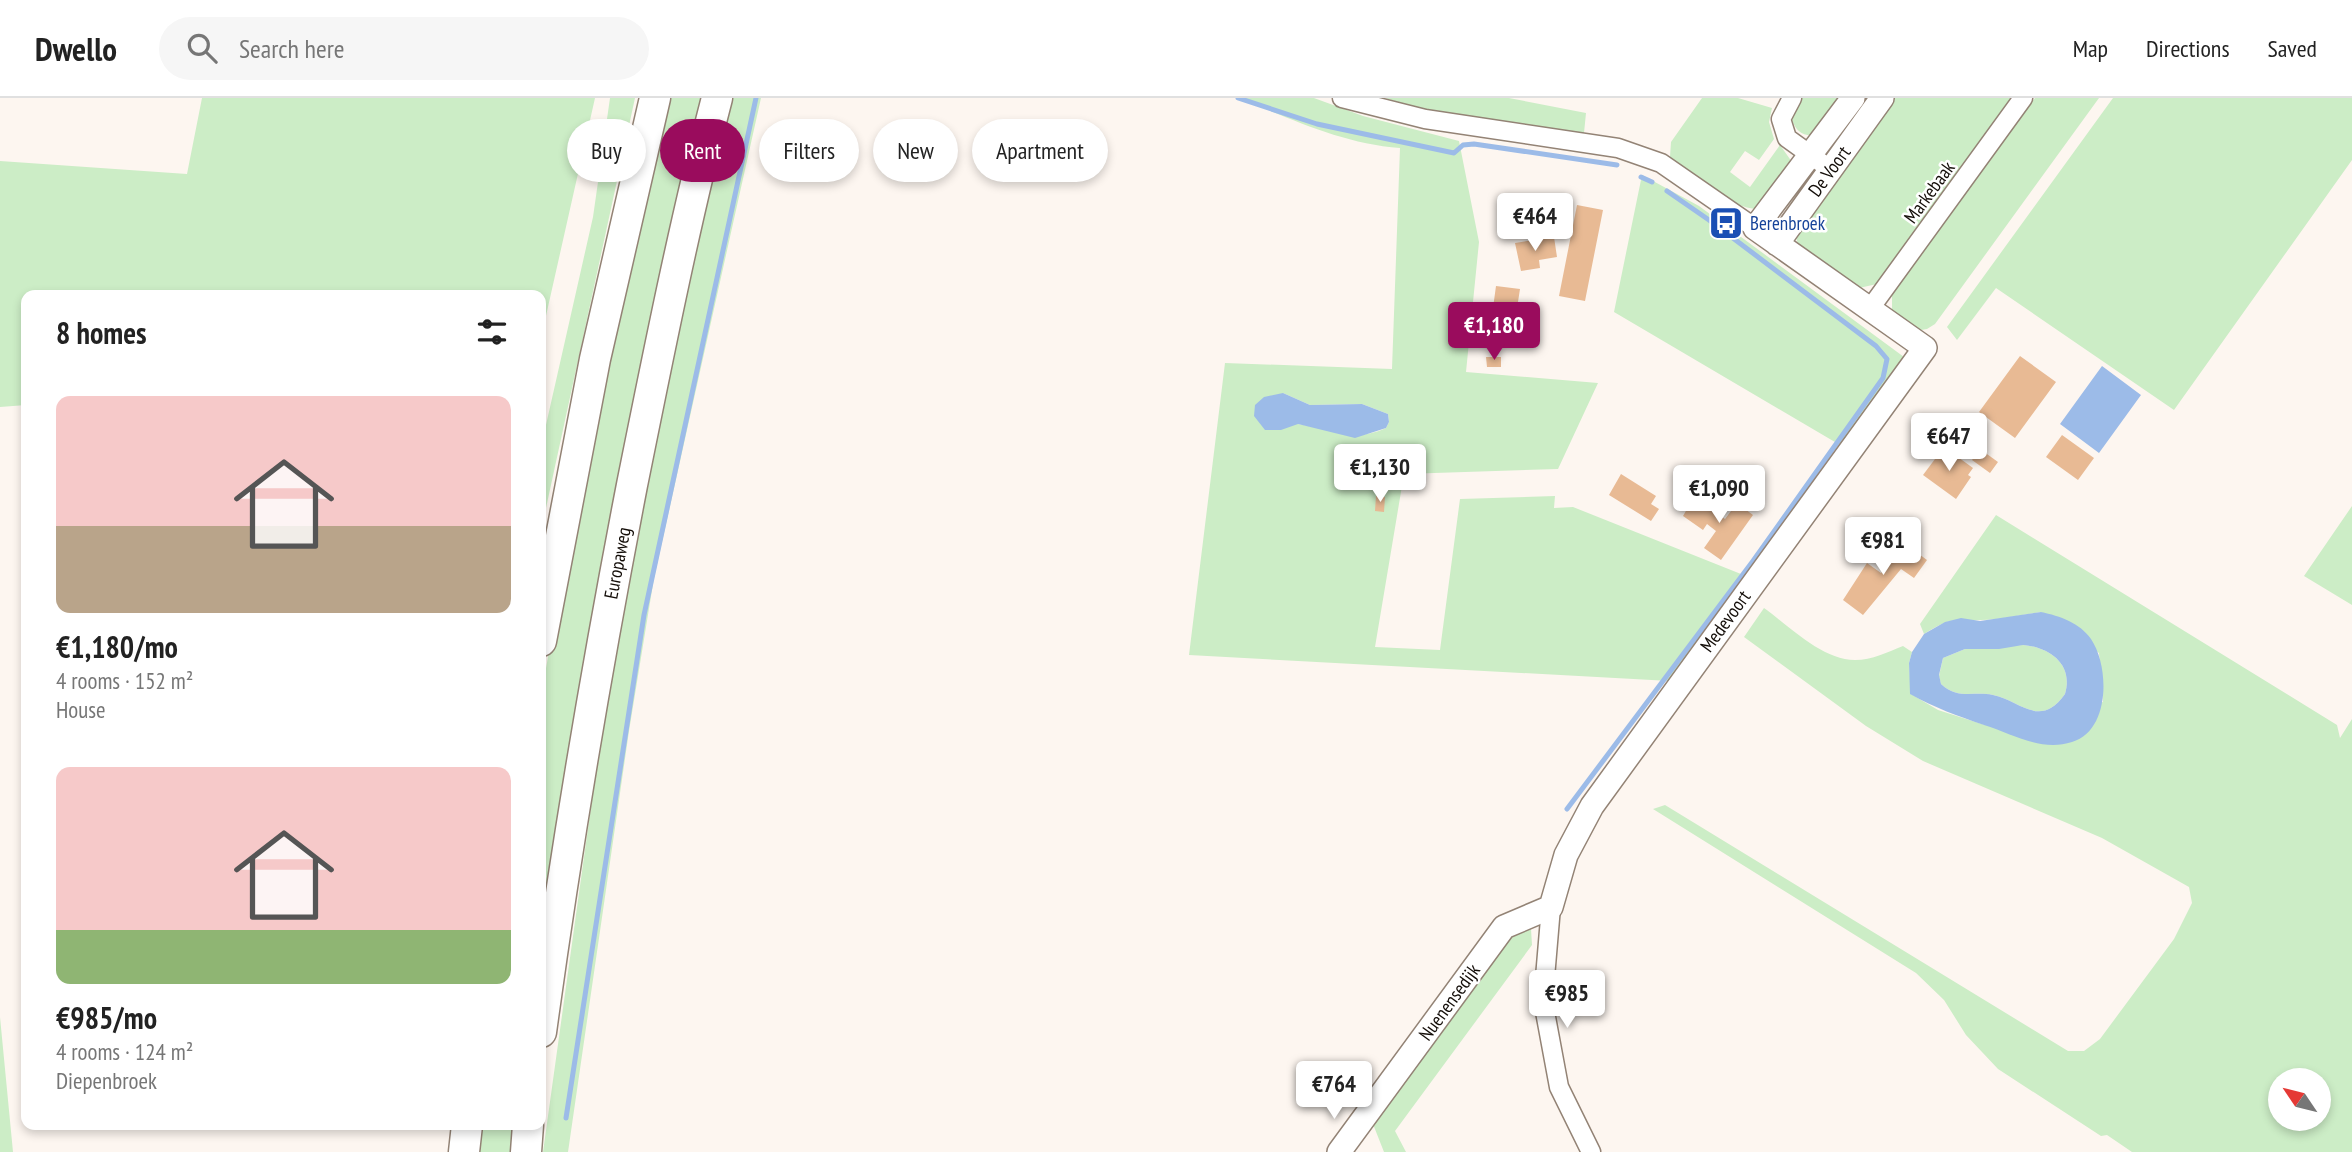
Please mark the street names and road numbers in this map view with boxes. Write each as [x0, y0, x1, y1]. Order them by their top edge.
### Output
street label: De Voort [1803, 140, 1856, 201]
street label: Markebaak [1898, 156, 1960, 228]
street label: Europaweg [598, 525, 636, 601]
street label: Medevoort [1695, 585, 1756, 657]
street label: Nuenensedijk [1413, 958, 1485, 1045]

